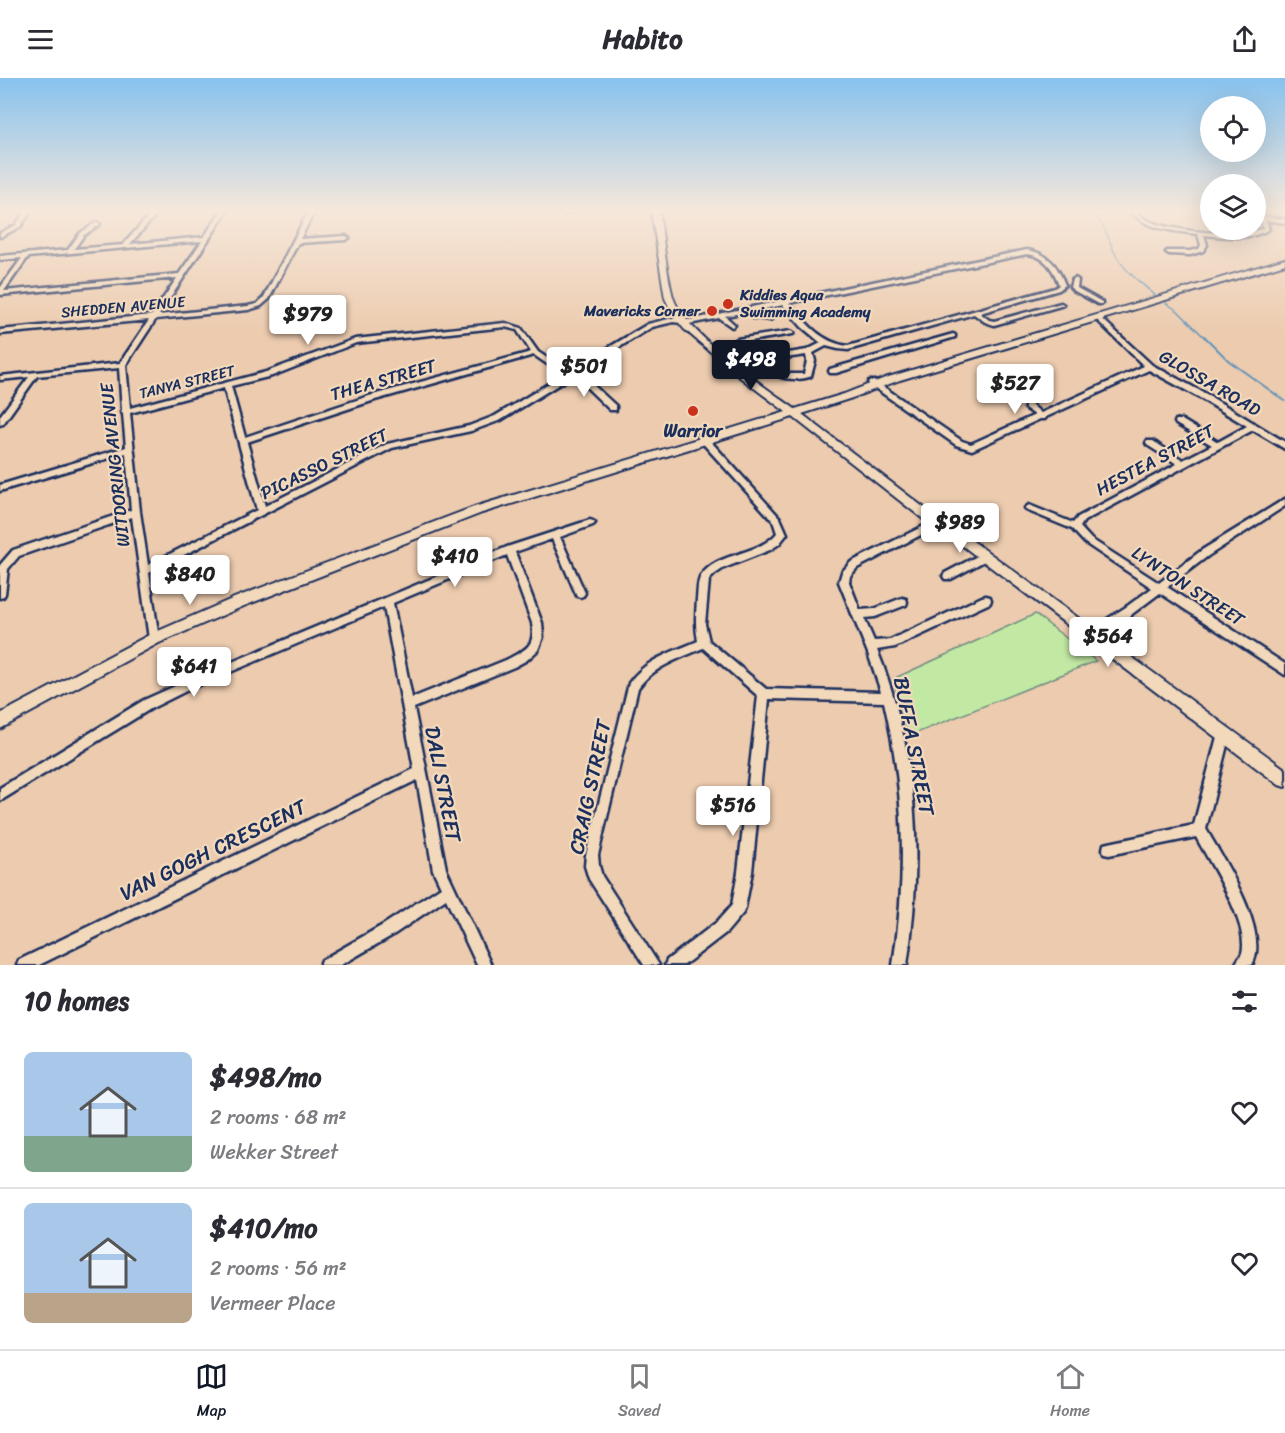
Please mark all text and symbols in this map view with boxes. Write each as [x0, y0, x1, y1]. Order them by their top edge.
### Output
text: Habito [602, 15, 683, 63]
icon: menu [24, 23, 57, 56]
icon: share [1228, 23, 1261, 56]
map controls [1200, 96, 1266, 240]
button: locate [1200, 96, 1266, 162]
button: layers [1200, 174, 1266, 240]
place label: Kiddies Aqua Swimming Academy [739, 282, 871, 325]
street label: SHEDDEN AVENUE [60, 288, 188, 325]
pin: $979 [272, 295, 344, 346]
text: $979 [283, 297, 333, 332]
marker: Kiddies Aqua Swimming Academy [721, 297, 735, 311]
place label: Mavericks Corner [583, 298, 702, 324]
marker: Mavericks Corner [705, 304, 719, 318]
pin: $498 [715, 340, 787, 391]
street label: GLOSSA ROAD [1153, 341, 1267, 425]
text: $498 [726, 342, 776, 377]
pin: $501 [548, 347, 620, 398]
street label: THEA STREET [326, 349, 441, 410]
text: $501 [561, 349, 607, 384]
street label: TANYA STREET [136, 357, 239, 406]
pin: $527 [979, 364, 1051, 415]
text: $527 [991, 366, 1039, 401]
street label: WITDORING AVENUE [90, 380, 140, 549]
marker: Warrior [686, 404, 700, 418]
place label: Warrior [664, 415, 724, 447]
street label: HESTEA STREET [1090, 415, 1221, 505]
street label: PICASSO STREET [255, 419, 395, 509]
pin: $989 [924, 503, 996, 554]
text: $989 [935, 505, 985, 540]
pin: $410 [419, 537, 491, 588]
street label: LYNTON STREET [1125, 537, 1252, 635]
text: $410 [431, 539, 479, 574]
pin: $840 [154, 555, 226, 606]
text: $840 [165, 557, 215, 592]
pin: $564 [1072, 617, 1144, 668]
text: $564 [1083, 619, 1133, 654]
pin: $641 [158, 647, 230, 698]
text: $641 [171, 649, 217, 684]
street label: BUFFA STREET [882, 673, 946, 820]
street label: CRAIG STREET [557, 715, 623, 858]
street label: DALI STREET [413, 723, 473, 847]
pin: $516 [697, 786, 769, 837]
street label: VAN GOGH CRESCENT [113, 788, 314, 912]
text: $516 [710, 788, 756, 823]
text: 10 homes [24, 978, 129, 1024]
icon: filters [1228, 985, 1261, 1018]
text: $498/mo [210, 1054, 321, 1100]
icon: home [72, 1076, 144, 1148]
icon: heart [1228, 1096, 1261, 1129]
text: 2 rooms · 68 m² [210, 1100, 346, 1135]
text: Wekker Street [210, 1135, 338, 1170]
text: $410/mo [210, 1205, 317, 1251]
icon: home [72, 1227, 144, 1299]
icon: heart [1228, 1247, 1261, 1280]
text: 2 rooms · 56 m² [210, 1251, 347, 1286]
text: Vermeer Place [210, 1286, 336, 1321]
tab: Map [195, 1360, 228, 1425]
tab: Saved [618, 1360, 660, 1425]
tab: Home [1050, 1360, 1090, 1425]

